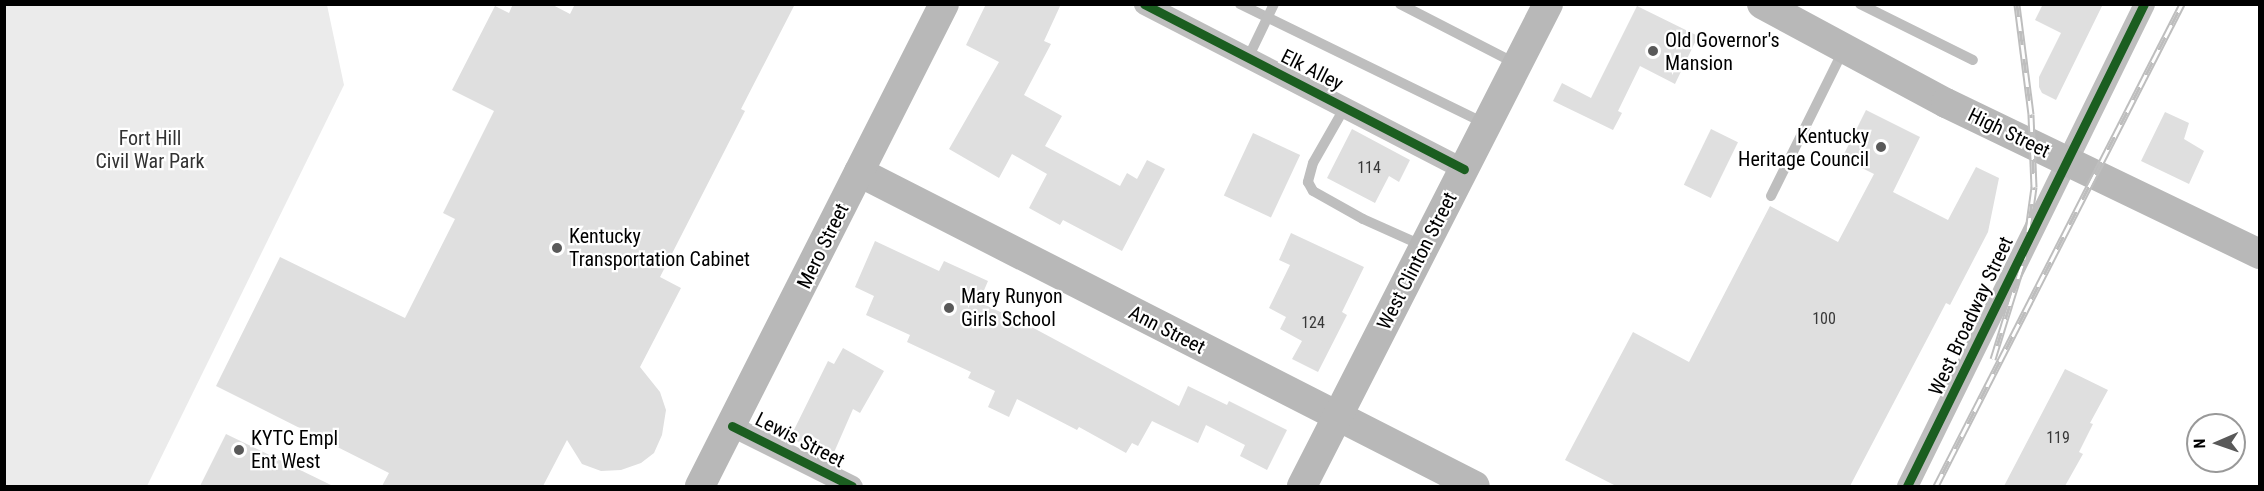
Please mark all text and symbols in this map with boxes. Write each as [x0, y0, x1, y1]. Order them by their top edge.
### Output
place label: Old Governor's Mansion [1665, 28, 1780, 75]
street label: Elk Alley [1277, 44, 1347, 96]
marker: Old Governor's Mansion [1646, 44, 1660, 58]
street label: High Street [1964, 103, 2054, 163]
place label: Kentucky Heritage Council [1738, 124, 1869, 171]
park label: Fort Hill Civil War Park [95, 126, 205, 173]
marker: Kentucky Heritage Council [1874, 140, 1888, 154]
house number: 114 [1357, 158, 1381, 178]
street label: West Clinton Street [1372, 188, 1462, 334]
street label: Mero Street [792, 199, 854, 293]
place label: Kentucky Transportation Cabinet [569, 225, 750, 272]
street label: West Broadway Street [1924, 233, 2018, 399]
marker: Kentucky Transportation Cabinet [550, 241, 564, 255]
place label: Mary Runyon Girls School [961, 284, 1063, 331]
marker: Mary Runyon Girls School [942, 301, 956, 315]
street label: Ann Street [1125, 301, 1209, 359]
house number: 100 [1812, 309, 1836, 329]
house number: 124 [1301, 313, 1325, 333]
street label: Lewis Street [751, 407, 849, 473]
north arrow [2186, 413, 2246, 473]
place label: KYTC Empl Ent West [251, 426, 338, 473]
house number: 119 [2046, 428, 2070, 448]
text: N [2190, 438, 2209, 449]
marker: KYTC Empl Ent West [232, 443, 246, 457]

